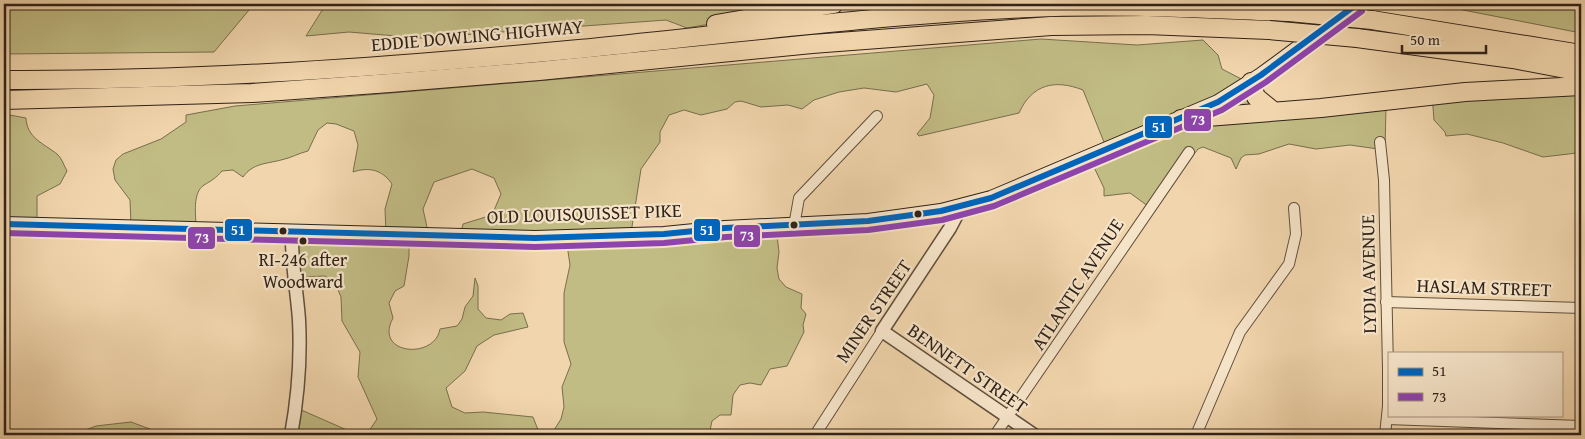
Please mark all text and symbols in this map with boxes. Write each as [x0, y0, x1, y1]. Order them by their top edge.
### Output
street label: EDDIE DOWLING HIGHWAY [370, 12, 585, 58]
scale bar [1402, 22, 1486, 54]
text: 50 m [1410, 29, 1441, 50]
line badge: 73 [1183, 108, 1212, 132]
text: 73 [1191, 110, 1205, 130]
line badge: 51 [1144, 115, 1173, 139]
text: 51 [1152, 117, 1166, 137]
street label: OLD LOUISQUISSET PIKE [486, 196, 682, 230]
unlabelled marker [913, 209, 923, 219]
street label: ATLANTIC AVENUE [1024, 212, 1130, 355]
street label: LYDIA AVENUE [1353, 214, 1383, 334]
line badge: 51 [224, 218, 253, 242]
line badge: 51 [693, 218, 721, 242]
text: 51 [231, 220, 245, 240]
text: 51 [700, 220, 714, 240]
unlabelled marker [789, 220, 799, 230]
line badge: 73 [733, 224, 761, 248]
line badge: 73 [187, 226, 216, 250]
unlabelled marker [278, 226, 288, 236]
text: 73 [740, 226, 754, 246]
text: 73 [195, 228, 209, 248]
marker: RI-246 after Woodward [298, 236, 308, 246]
place label: RI-246 after Woodward [259, 246, 348, 295]
street label: MINER STREET [828, 253, 918, 368]
street label: HASLAM STREET [1416, 271, 1552, 303]
street label: BENNETT STREET [902, 316, 1034, 420]
legend [1388, 352, 1562, 416]
text: 51 [1432, 360, 1446, 381]
text: 73 [1432, 386, 1446, 407]

